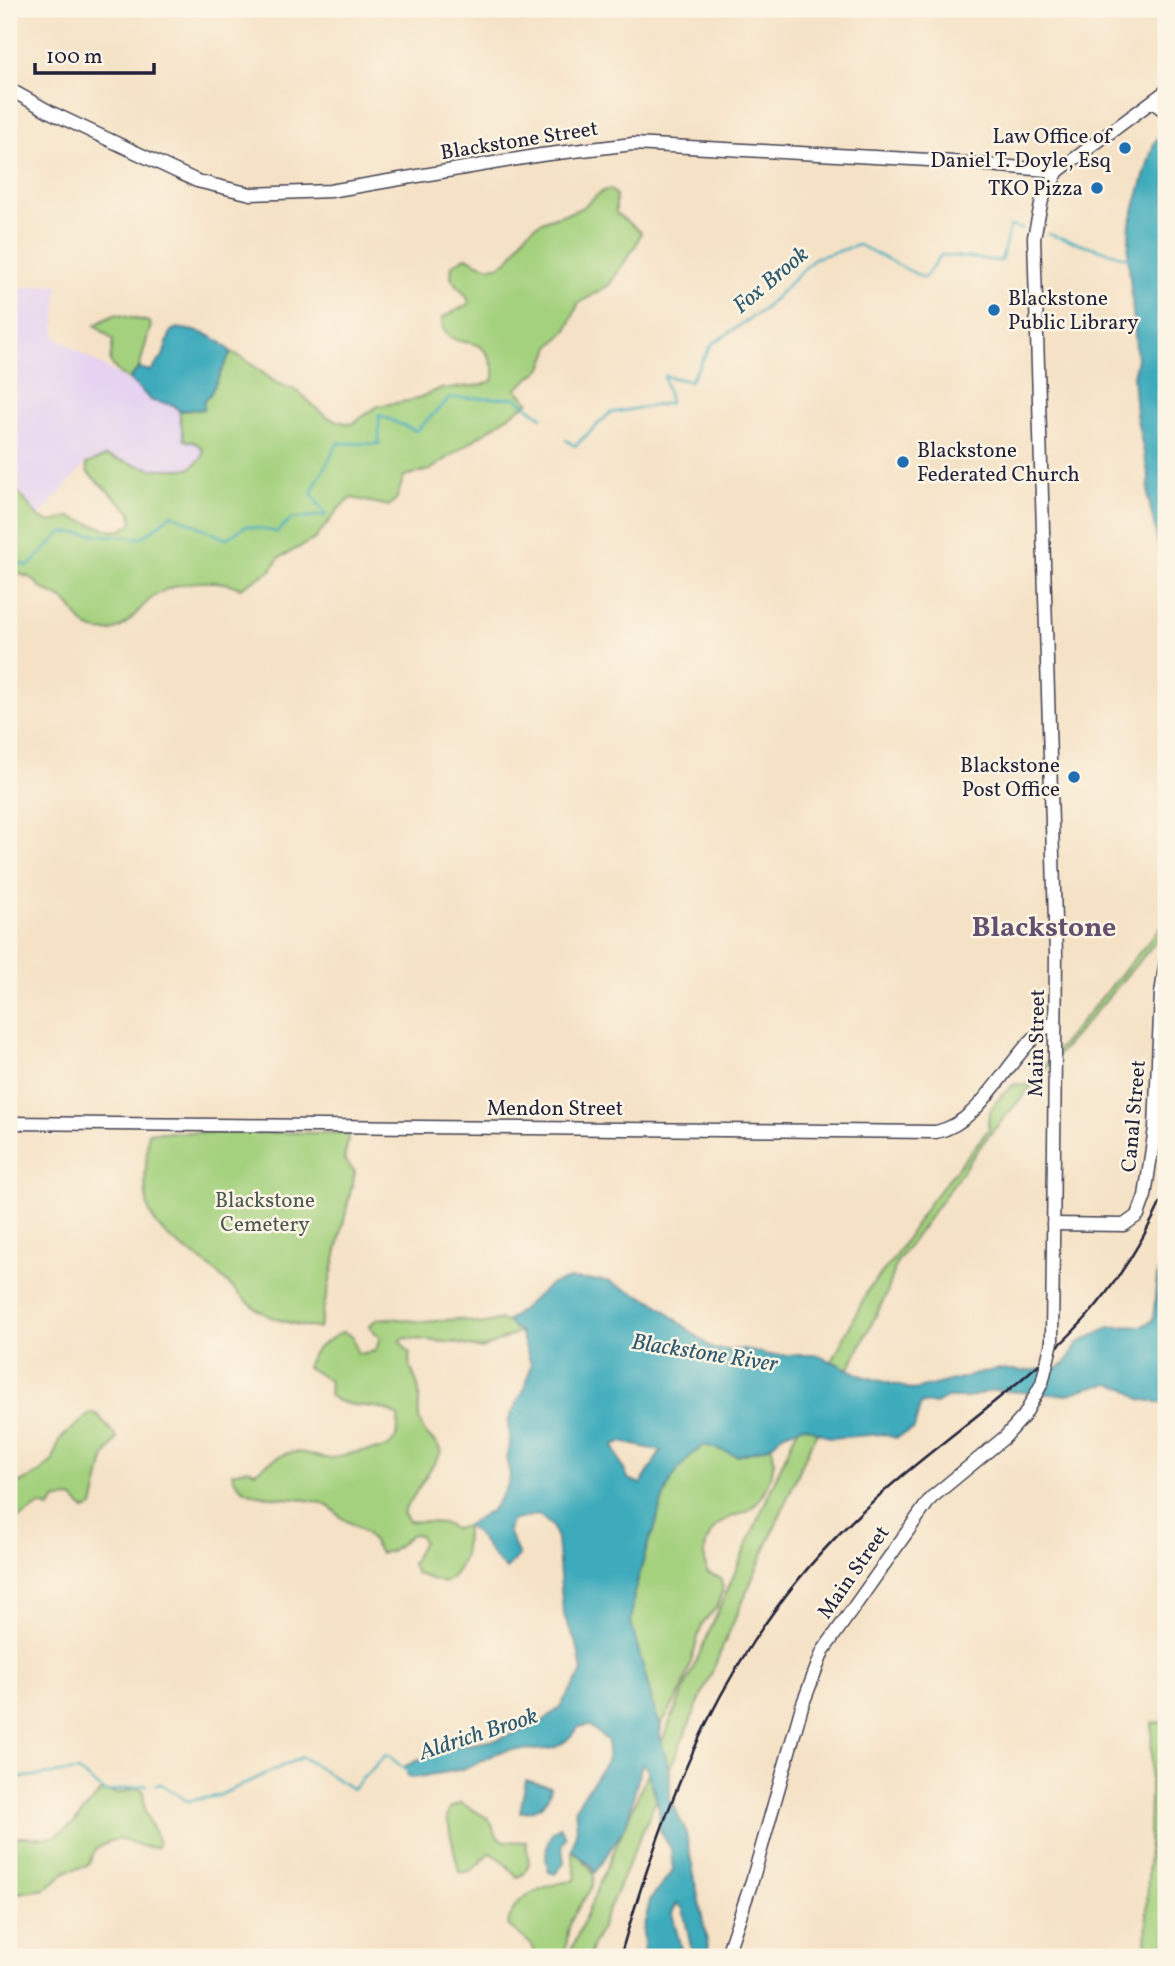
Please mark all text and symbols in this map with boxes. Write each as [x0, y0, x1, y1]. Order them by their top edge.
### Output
scale bar [35, 32, 154, 76]
text: 100 m [46, 43, 103, 72]
street label: Blackstone Street [438, 115, 600, 168]
place label: Law Office of Daniel T. Doyle, Esq [930, 123, 1113, 176]
marker: Law Office of Daniel T. Doyle, Esq [1117, 140, 1133, 156]
place label: TKO Pizza [988, 175, 1083, 204]
marker: TKO Pizza [1089, 180, 1105, 196]
water label: Fox Brook [726, 239, 816, 322]
place label: Blackstone Public Library [1008, 285, 1139, 338]
marker: Blackstone Public Library [986, 302, 1002, 318]
place label: Blackstone Federated Church [917, 437, 1080, 490]
marker: Blackstone Federated Church [895, 454, 911, 470]
place label: Blackstone Post Office [960, 752, 1060, 805]
marker: Blackstone Post Office [1066, 769, 1082, 785]
district label: Blackstone [972, 909, 1116, 948]
street label: Main Street [1022, 989, 1053, 1097]
street label: Canal Street [1115, 1059, 1154, 1174]
street label: Mendon Street [487, 1095, 623, 1124]
park label: Blackstone Cemetery [215, 1187, 315, 1240]
water label: Blackstone River [629, 1327, 780, 1381]
street label: Main Street [811, 1520, 897, 1625]
water label: Aldrich Brook [414, 1700, 543, 1770]

